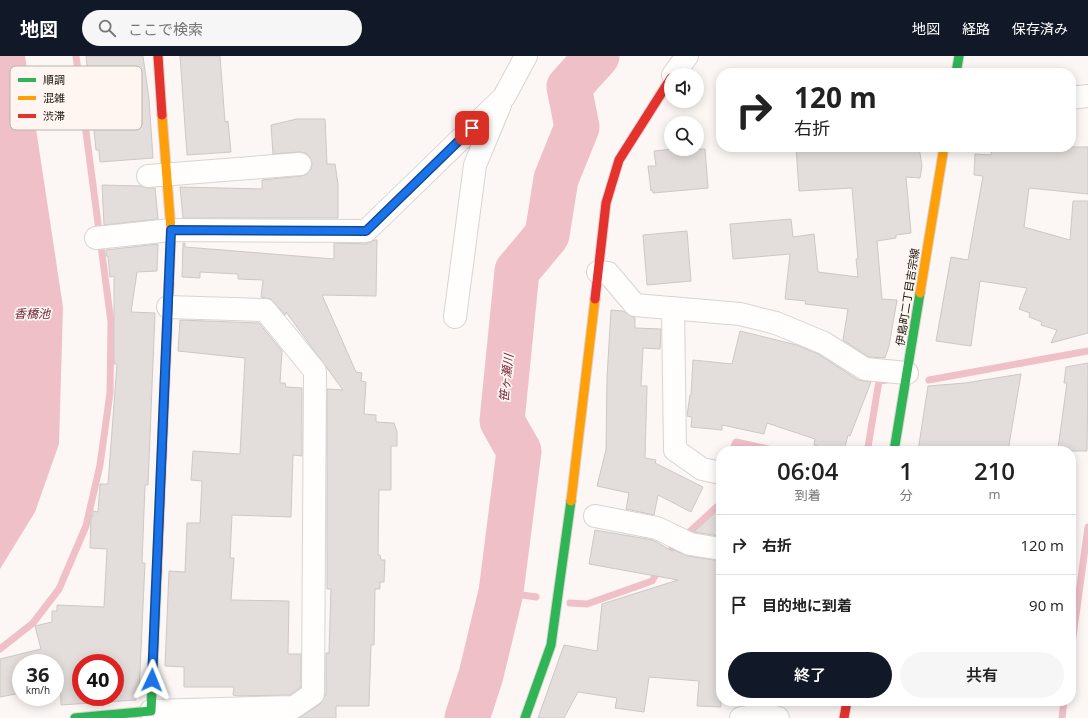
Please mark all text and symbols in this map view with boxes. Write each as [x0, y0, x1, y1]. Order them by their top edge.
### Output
search box [82, 10, 362, 46]
text: 地図 [20, 16, 58, 42]
icon: search [96, 17, 118, 39]
text: ここで検索 [128, 19, 203, 39]
text: 地図 [912, 19, 940, 38]
text: 経路 [962, 19, 990, 38]
text: 保存済み [1012, 19, 1068, 38]
legend [10, 66, 142, 130]
map controls [664, 68, 704, 156]
button: sound [664, 68, 704, 108]
text: 順調 [43, 72, 65, 87]
text: 120 m [794, 78, 877, 116]
icon: right [728, 84, 780, 136]
text: 混雑 [43, 90, 65, 105]
text: 渋滞 [43, 108, 65, 123]
pin [455, 111, 489, 145]
button: search [664, 116, 704, 156]
text: 右折 [794, 116, 830, 140]
icon: arrive [461, 117, 483, 139]
street label: 伊島町二丁目吉宗線 [892, 247, 922, 347]
water label: 香橋池 [14, 305, 51, 322]
water label: 笹ヶ瀬川 [495, 351, 517, 403]
text: 06:04 [777, 454, 838, 487]
text: 1 [899, 454, 913, 487]
text: 210 [974, 454, 1015, 487]
text: m [988, 485, 1001, 503]
text: 到着 [795, 486, 821, 504]
text: 分 [900, 486, 913, 504]
icon: right [728, 534, 750, 556]
text: 右折 [762, 535, 792, 555]
text: 120 m [1020, 535, 1064, 555]
icon: arrive [728, 594, 750, 616]
text: 目的地に到着 [762, 595, 852, 615]
text: 90 m [1029, 595, 1064, 615]
button: 終了 [728, 652, 892, 698]
button: 共有 [900, 652, 1064, 698]
speed limit sign: 40 [72, 654, 124, 706]
position arrow [131, 659, 173, 701]
text: 36 [27, 661, 49, 688]
text: km/h [26, 683, 50, 697]

